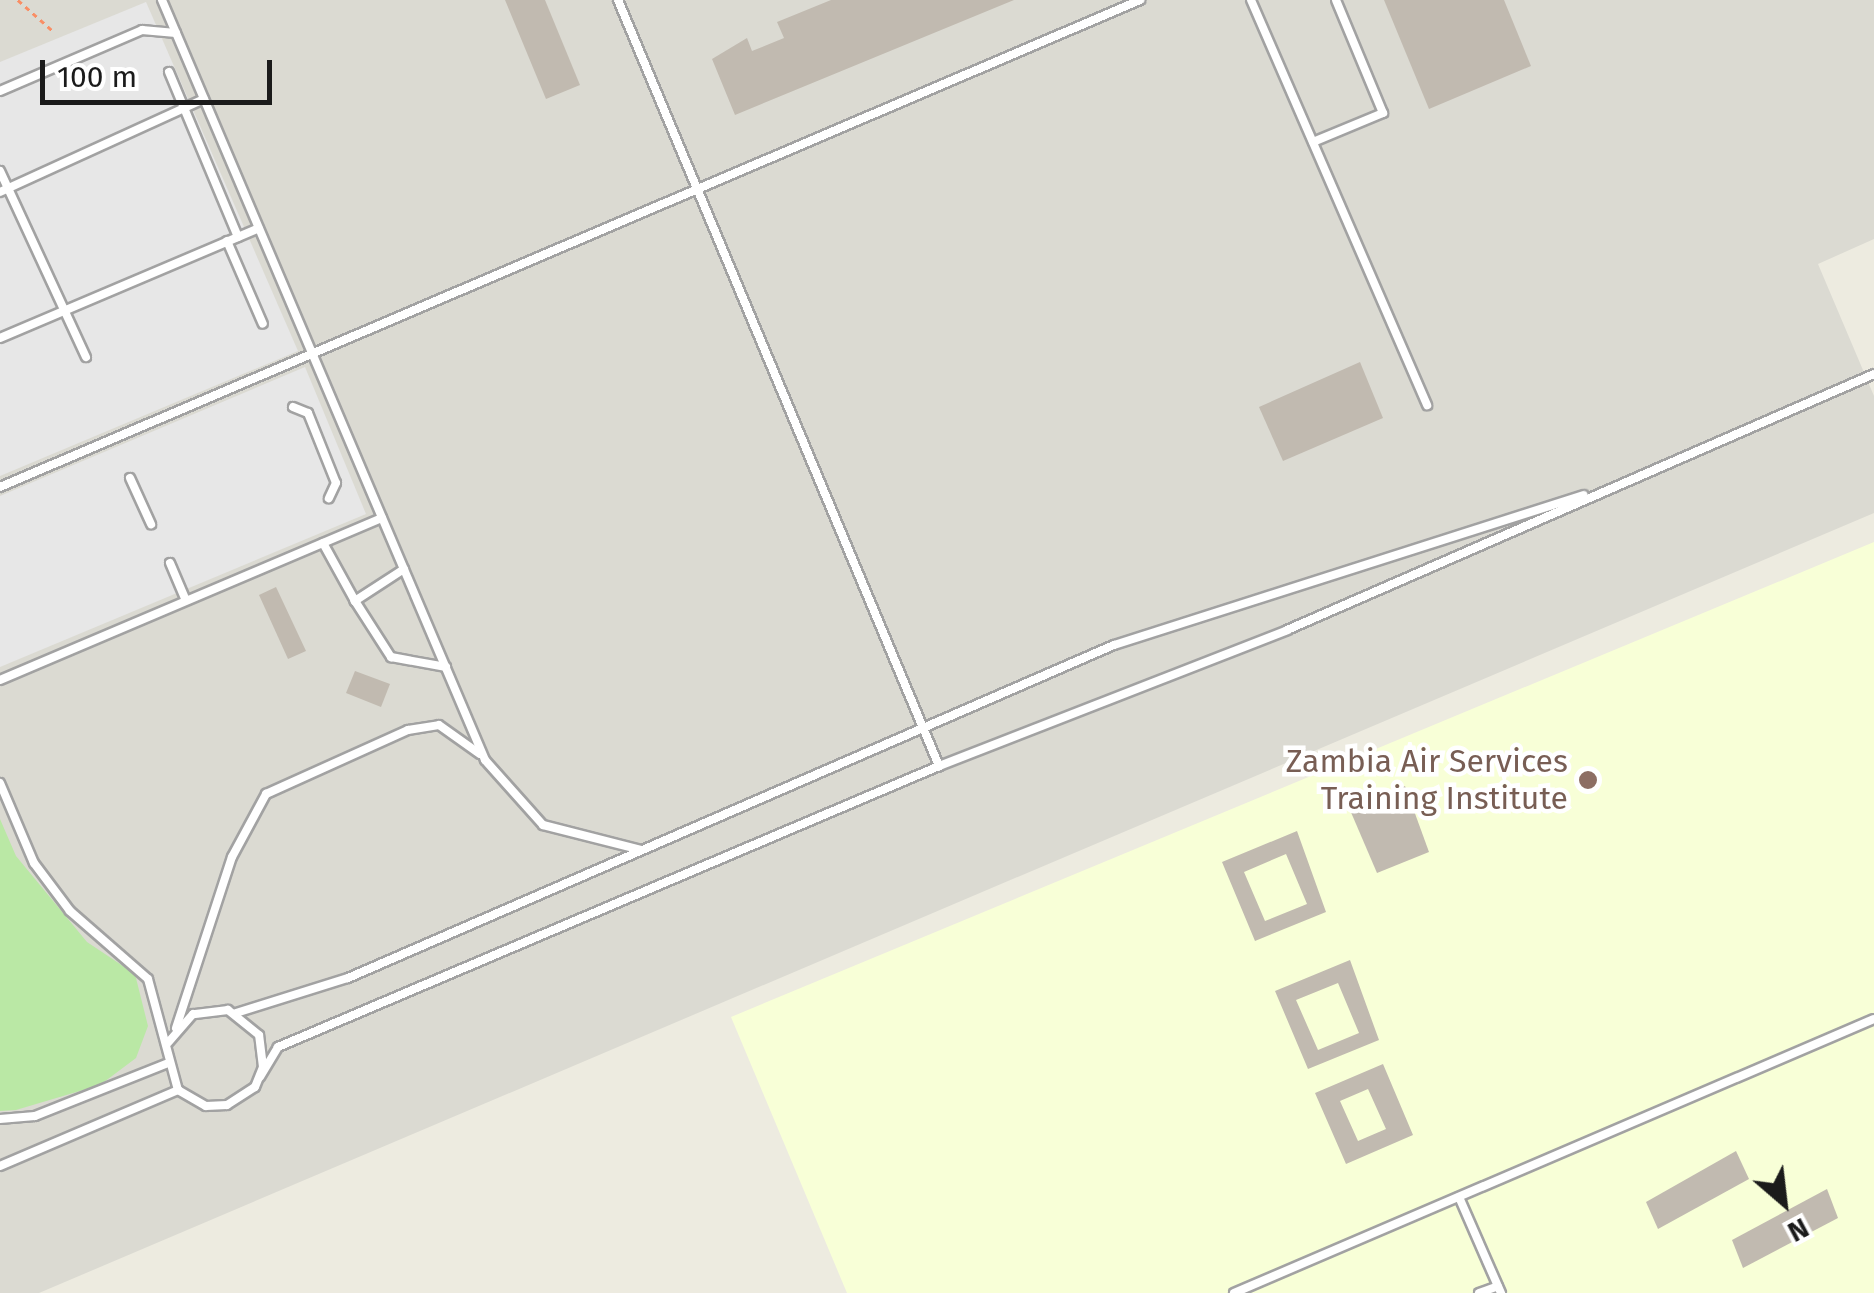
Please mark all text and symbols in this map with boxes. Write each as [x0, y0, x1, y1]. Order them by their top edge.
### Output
scale bar [45, 40, 278, 102]
text: 100 m [57, 59, 137, 95]
place label: Zambia Air Services Training Institute [1286, 743, 1568, 818]
marker: Zambia Air Services Training Institute [1577, 769, 1599, 791]
north arrow [1734, 1153, 1834, 1253]
text: N [1782, 1211, 1814, 1249]

